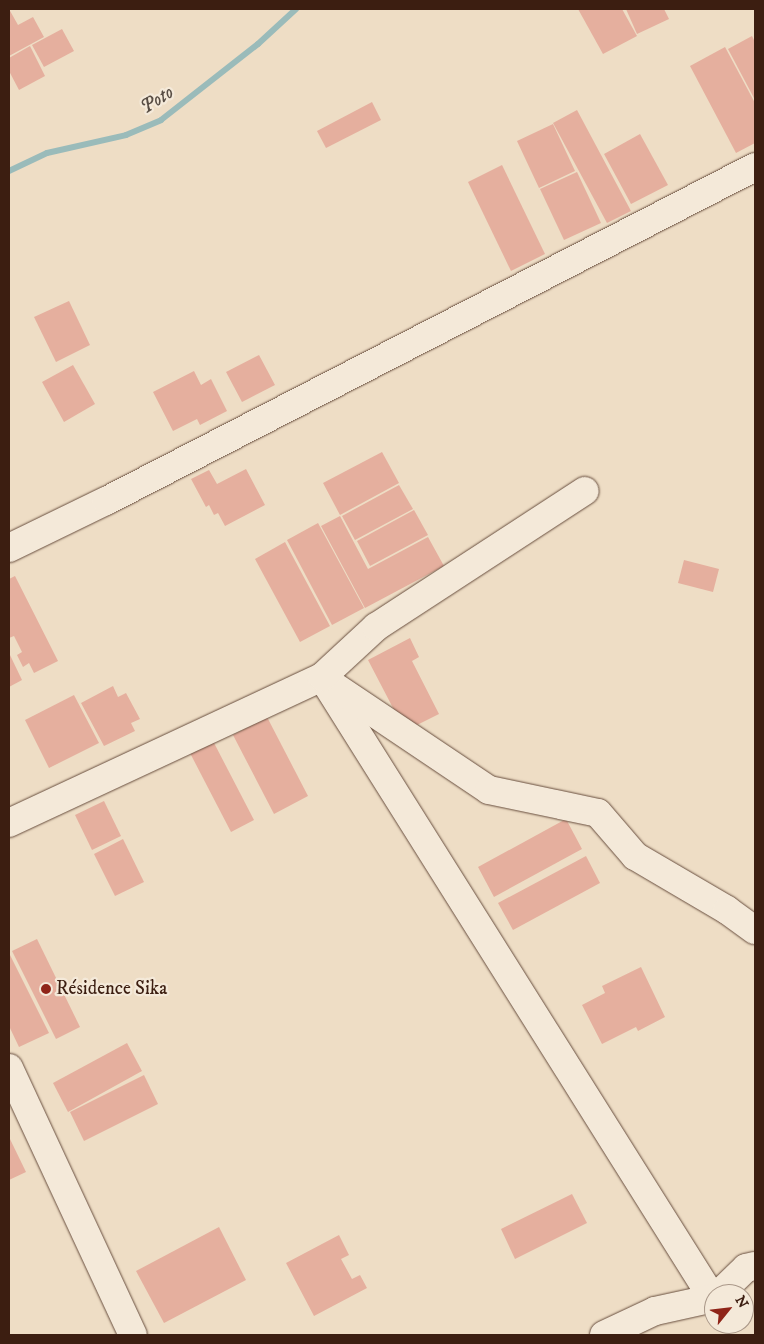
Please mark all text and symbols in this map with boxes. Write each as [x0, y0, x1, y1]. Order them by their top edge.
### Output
water label: Poto [136, 81, 178, 119]
place label: Résidence Sika [56, 978, 167, 1000]
marker: Résidence Sika [40, 983, 52, 995]
north arrow [704, 1284, 754, 1334]
text: N [731, 1293, 752, 1312]

